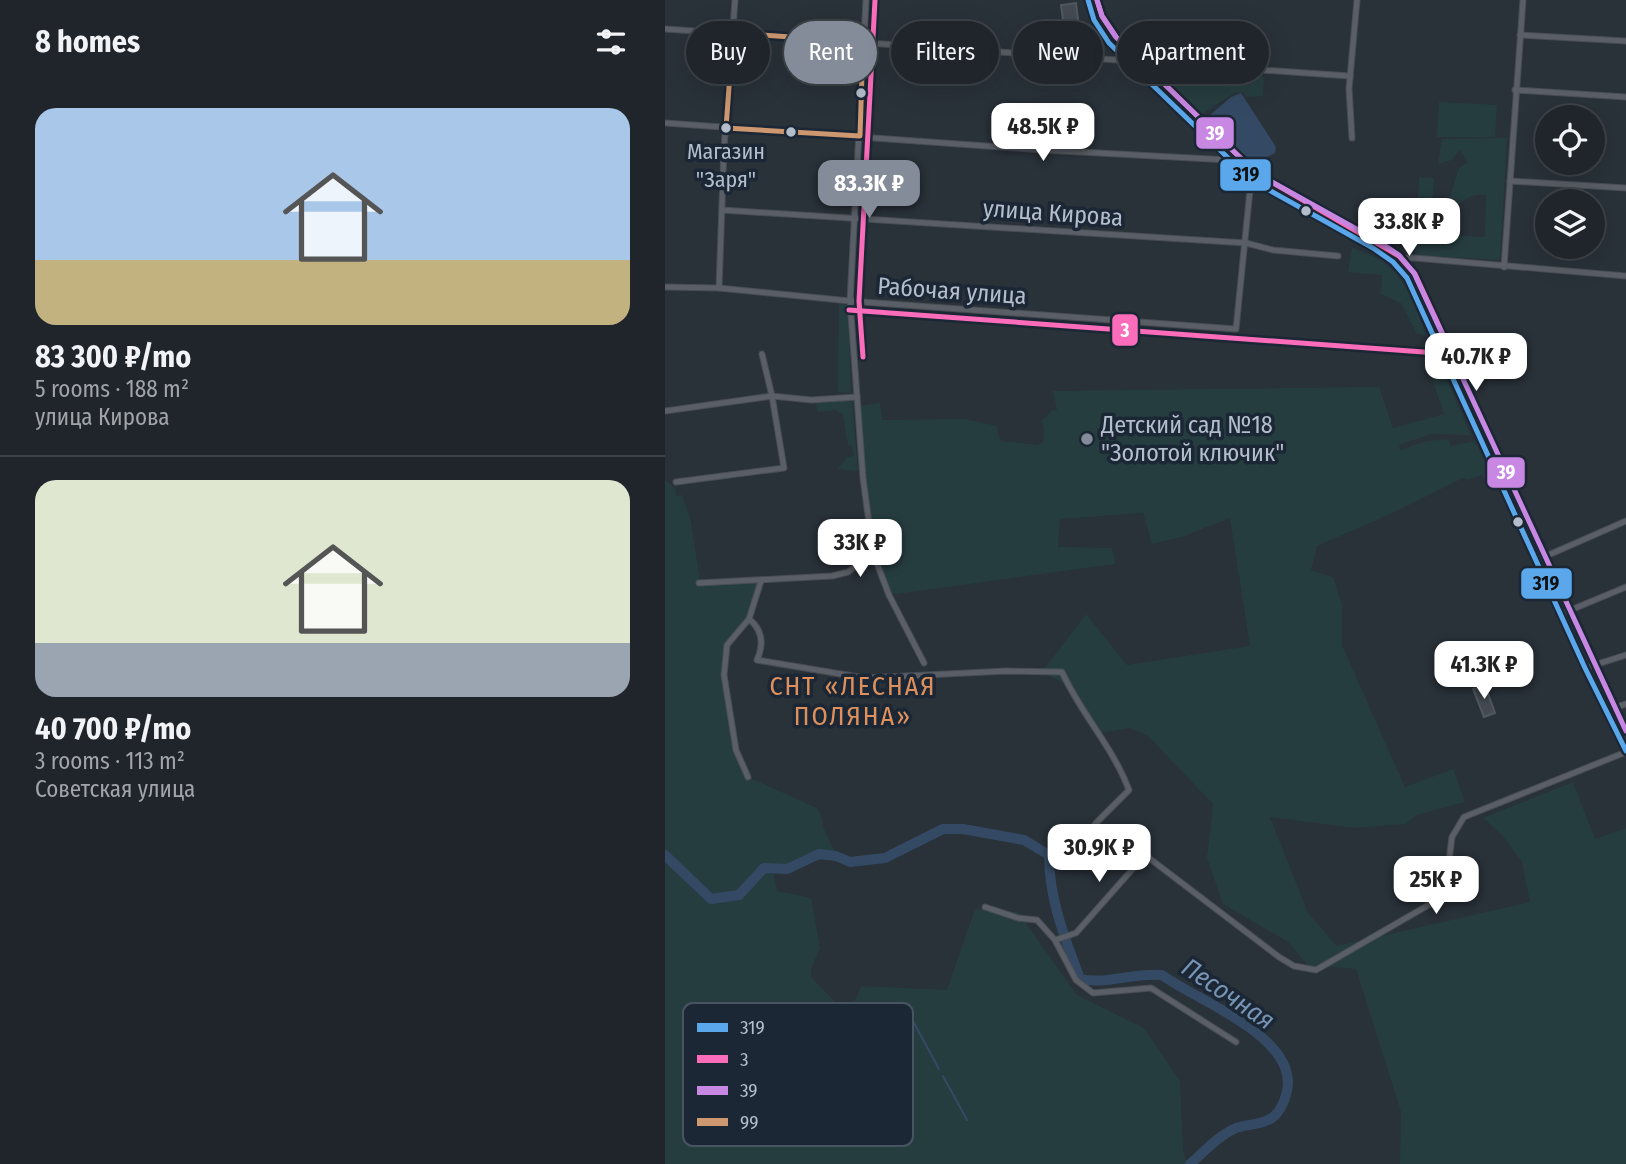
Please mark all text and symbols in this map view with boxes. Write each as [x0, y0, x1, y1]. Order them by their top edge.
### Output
chip: Buy [686, 21, 770, 84]
chip: Rent [784, 21, 877, 84]
chip: Filters [891, 21, 999, 84]
chip: New [1013, 21, 1103, 84]
chip: Apartment [1117, 21, 1269, 84]
icon: filters [592, 23, 630, 61]
text: 8 homes [35, 24, 140, 60]
unlabelled marker [854, 86, 868, 100]
pin: 48.5K ₽ [978, 104, 1108, 163]
map controls [1535, 105, 1605, 259]
button: locate [1535, 105, 1605, 175]
text: 48.5K ₽ [1007, 112, 1079, 140]
line badge: 39 [1195, 116, 1235, 150]
marker: Магазин "Заря" [719, 121, 733, 135]
text: 39 [1205, 122, 1224, 145]
unlabelled marker [784, 125, 798, 139]
place label: Магазин "Заря" [687, 138, 765, 193]
icon: home [270, 154, 396, 280]
line badge: 319 [1219, 158, 1272, 192]
pin: 83.3K ₽ [804, 160, 934, 220]
text: 319 [1232, 163, 1259, 186]
text: 83.3K ₽ [834, 169, 904, 197]
button: layers [1535, 189, 1605, 259]
street label: улица Кирова [982, 194, 1124, 232]
pin: 33.8K ₽ [1344, 198, 1474, 258]
unlabelled marker [1299, 204, 1313, 218]
text: 33.8K ₽ [1374, 207, 1444, 235]
street label: Рабочая улица [876, 272, 1028, 310]
line badge: 3 [1111, 313, 1139, 347]
text: 3 [1120, 319, 1130, 342]
pin: 40.7K ₽ [1411, 334, 1541, 393]
text: 83 300 ₽/mo [35, 339, 191, 375]
text: 40.7K ₽ [1441, 342, 1511, 370]
text: 5 rooms · 188 m² [35, 375, 189, 403]
text: улица Кирова [35, 403, 170, 431]
place label: Детский сад №18 "Золотой ключик" [1100, 411, 1284, 467]
marker: Детский сад №18 "Золотой ключик" [1079, 431, 1095, 447]
line badge: 39 [1486, 456, 1526, 489]
text: 39 [1496, 461, 1515, 484]
unlabelled marker [1511, 515, 1525, 529]
pin: 33K ₽ [811, 520, 909, 579]
icon: home [270, 526, 396, 652]
text: 33K ₽ [834, 528, 886, 556]
line badge: 319 [1520, 567, 1573, 600]
text: 319 [1532, 572, 1559, 595]
pin: 41.3K ₽ [1419, 642, 1549, 701]
text: 41.3K ₽ [1450, 650, 1518, 678]
district label: СНТ «ЛЕСНАЯ ПОЛЯНА» [769, 671, 937, 732]
text: 40 700 ₽/mo [35, 711, 191, 747]
text: 3 rooms · 113 m² [35, 747, 185, 775]
text: Советская улица [35, 775, 195, 803]
pin: 30.9K ₽ [1034, 824, 1164, 884]
text: 30.9K ₽ [1064, 833, 1134, 861]
pin: 25K ₽ [1387, 856, 1485, 916]
text: 25K ₽ [1410, 865, 1462, 893]
water label: Песочная [1176, 952, 1280, 1036]
legend [683, 1003, 913, 1146]
text: 319 [740, 1016, 765, 1039]
text: 3 [740, 1048, 749, 1071]
text: 39 [740, 1079, 758, 1102]
text: 99 [740, 1111, 758, 1134]

